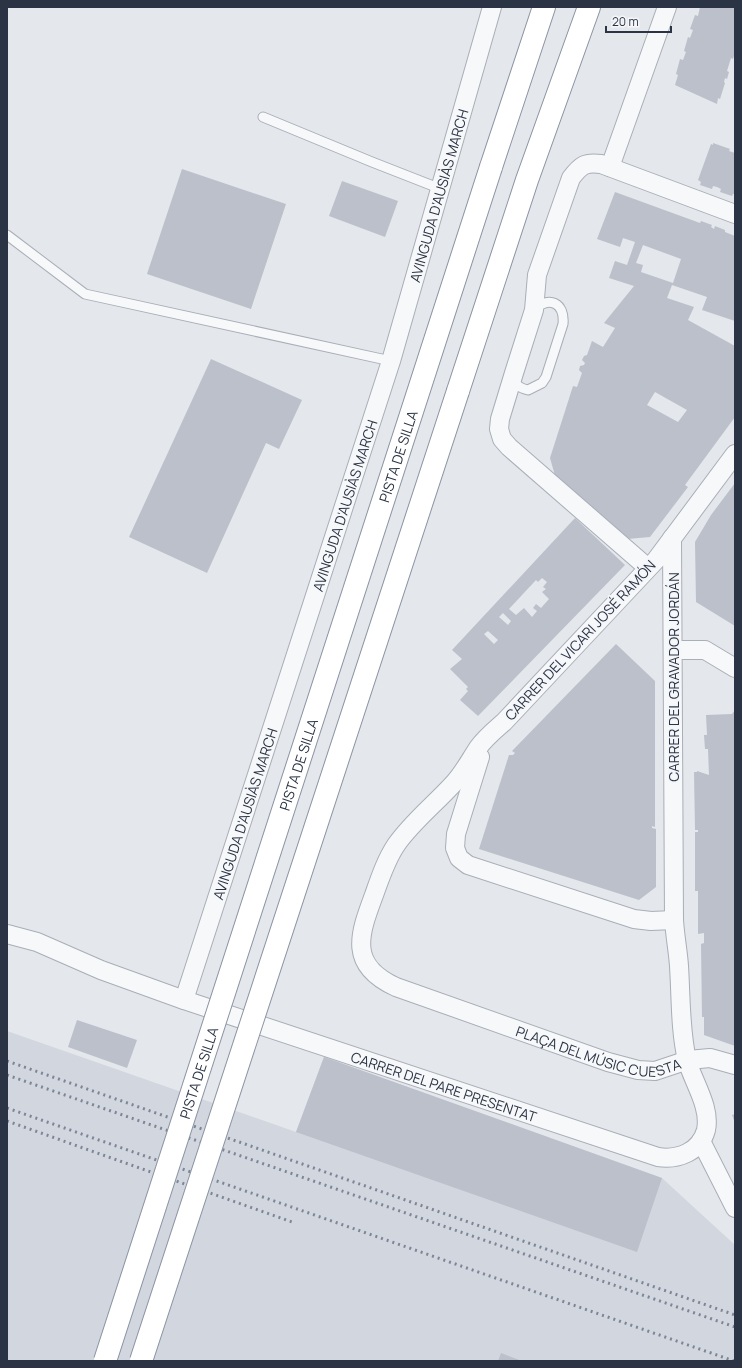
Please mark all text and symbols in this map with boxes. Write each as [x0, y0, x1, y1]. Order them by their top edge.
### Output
scale bar [606, 8, 671, 34]
text: 20 m [612, 13, 639, 30]
street label: AVINGUDA D'AUSIÀS MARCH [405, 106, 472, 284]
street label: PISTA DE SILLA [374, 408, 421, 504]
street label: AVINGUDA D'AUSIÀS MARCH [308, 417, 381, 594]
street label: CARRER DEL VICARI JOSÉ RAMÓN [500, 556, 660, 724]
street label: CARRER DEL GRAVADOR JORDÁN [664, 572, 683, 782]
street label: PISTA DE SILLA [274, 716, 322, 813]
street label: AVINGUDA D'AUSIÀS MARCH [208, 725, 281, 902]
street label: PLAÇA DEL MÚSIC CUESTA [514, 1021, 683, 1081]
street label: PISTA DE SILLA [174, 1024, 222, 1121]
street label: CARRER DEL PARE PRESENTAT [349, 1047, 540, 1126]

